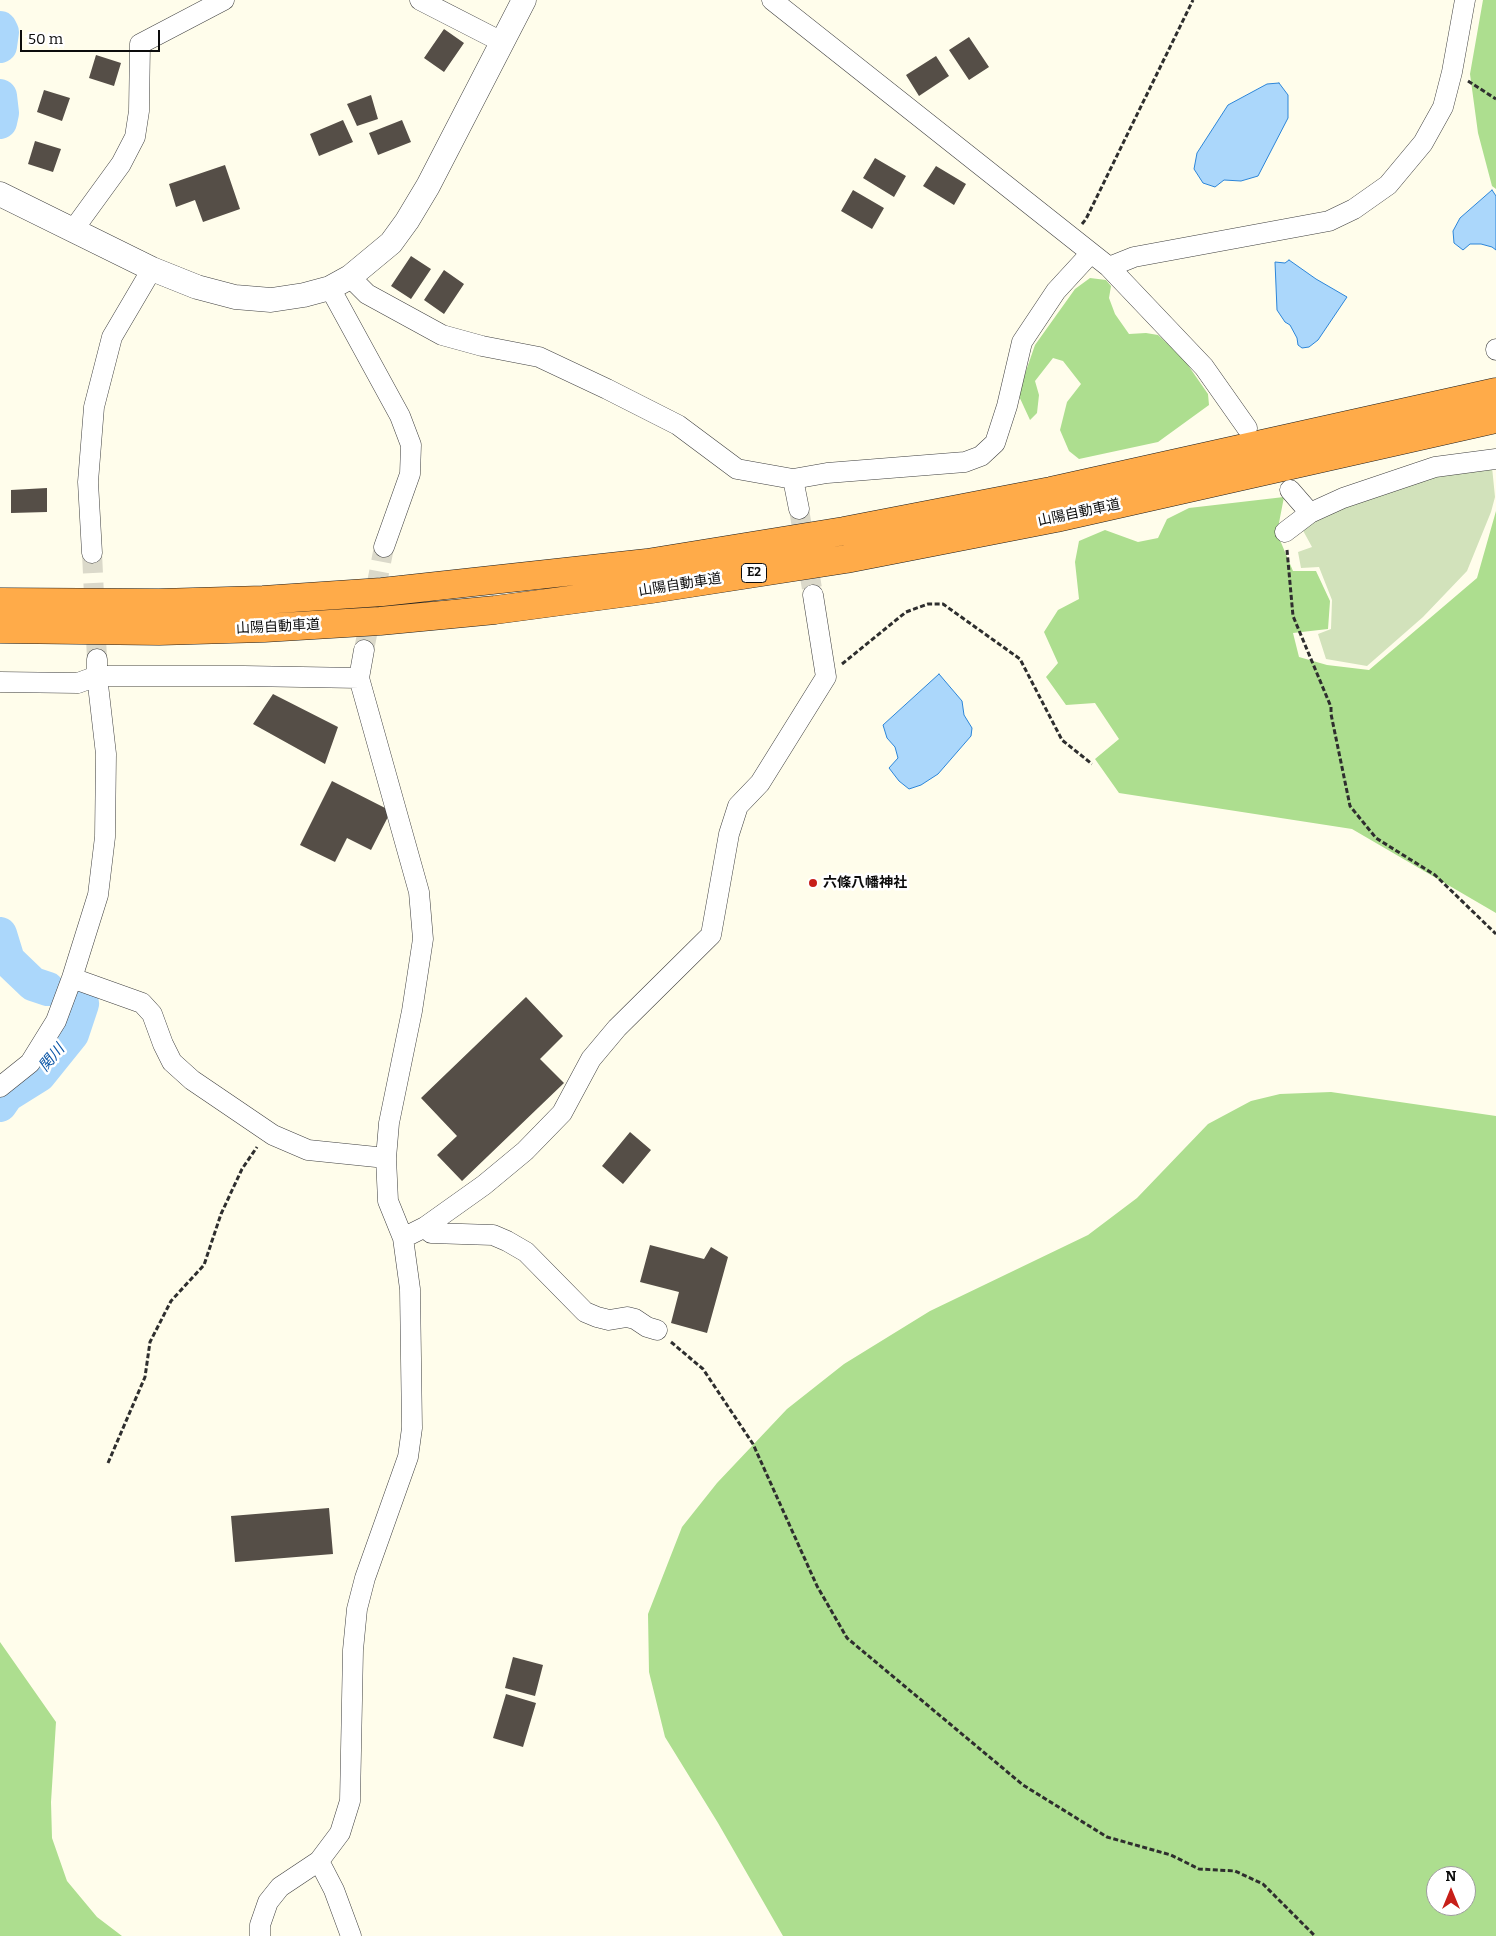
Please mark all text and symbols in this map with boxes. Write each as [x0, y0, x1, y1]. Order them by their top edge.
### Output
scale bar [22, 20, 162, 52]
text: 50 m [28, 30, 63, 48]
street label: 山陽自動車道 [1036, 496, 1122, 530]
road number: E2 [742, 564, 766, 582]
street label: 山陽自動車道 [637, 570, 723, 600]
street label: 山陽自動車道 [236, 616, 320, 638]
place label: 六條八幡神社 [823, 875, 907, 891]
marker: 六條八幡神社 [807, 877, 819, 889]
water label: 関川 [35, 1041, 69, 1075]
north arrow [1426, 1866, 1476, 1916]
text: N [1446, 1868, 1456, 1885]

